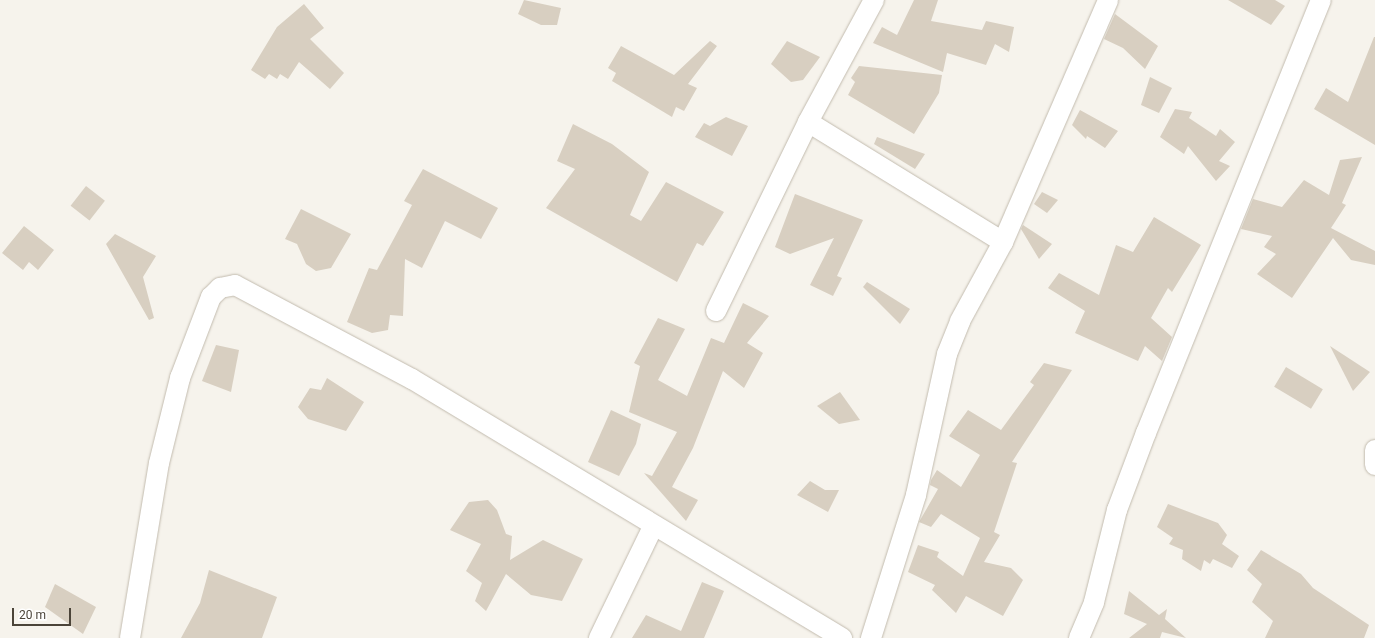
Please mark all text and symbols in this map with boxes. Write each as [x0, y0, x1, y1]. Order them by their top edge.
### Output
scale bar [14, 600, 73, 626]
text: 20 m [19, 608, 46, 622]

